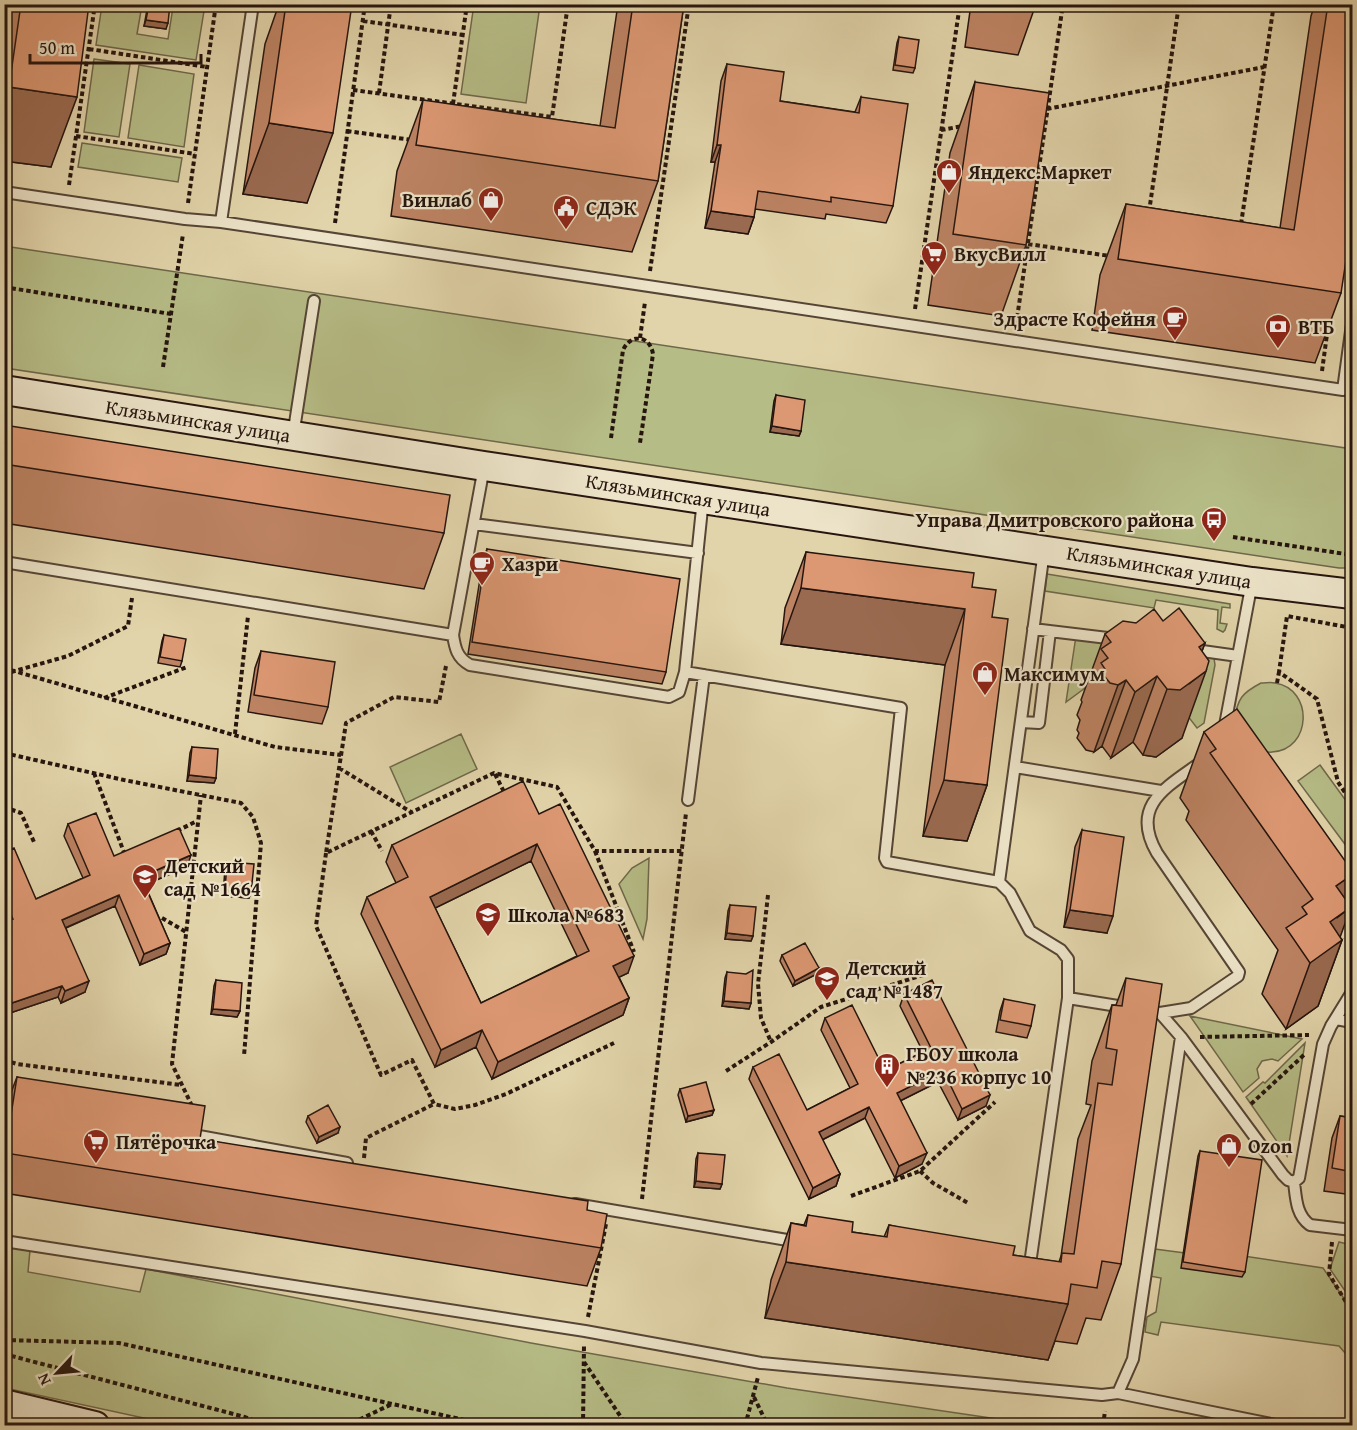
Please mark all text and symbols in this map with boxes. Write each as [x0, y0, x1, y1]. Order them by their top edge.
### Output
scale bar [30, 27, 201, 65]
text: 50 m [39, 34, 75, 61]
shop icon: Яндекс.Маркет [934, 157, 964, 195]
place label: Яндекс.Маркет [967, 157, 1112, 186]
place label: Винлаб [402, 185, 472, 214]
shop icon: Винлаб [476, 185, 506, 223]
public building icon: СДЭК [551, 193, 581, 231]
place label: СДЭК [586, 193, 637, 222]
supermarket icon: ВкусВилл [919, 239, 949, 277]
place label: ВкусВилл [954, 239, 1046, 268]
place label: Здрасте Кофейня [993, 304, 1156, 333]
cafe icon: Здрасте Кофейня [1160, 304, 1190, 342]
bank icon: ВТБ [1263, 312, 1293, 350]
place label: ВТБ [1298, 312, 1335, 341]
street label: Клязьминская улица [104, 392, 293, 450]
street label: Клязьминская улица [584, 466, 773, 524]
place label: Управа Дмитровского района [915, 505, 1195, 534]
bus stop icon: Управа Дмитровского района [1199, 505, 1229, 543]
street label: Клязьминская улица [1065, 538, 1254, 596]
cafe icon: Хазри [467, 549, 497, 587]
place label: Хазри [502, 549, 559, 578]
shop icon: Максимум [970, 659, 1000, 697]
place label: Максимум [1004, 659, 1105, 688]
place label: Детский сад №1664 [163, 851, 261, 903]
school or university icon: Детский сад №1664 [130, 862, 160, 900]
school or university icon: Школа №683 [473, 900, 503, 938]
place label: Школа №683 [508, 900, 625, 929]
place label: Детский сад №1487 [845, 953, 943, 1005]
school or university icon: Детский сад №1487 [812, 964, 842, 1002]
place label: ГБОУ школа №236 корпус 10 [906, 1039, 1051, 1091]
building icon: ГБОУ школа №236 корпус 10 [872, 1051, 902, 1089]
supermarket icon: Пятёрочка [81, 1127, 111, 1165]
place label: Пятёрочка [116, 1127, 217, 1156]
shop icon: Ozon [1214, 1131, 1244, 1169]
place label: Ozon [1248, 1131, 1293, 1160]
north arrow [27, 1343, 87, 1403]
text: N [30, 1369, 57, 1390]

